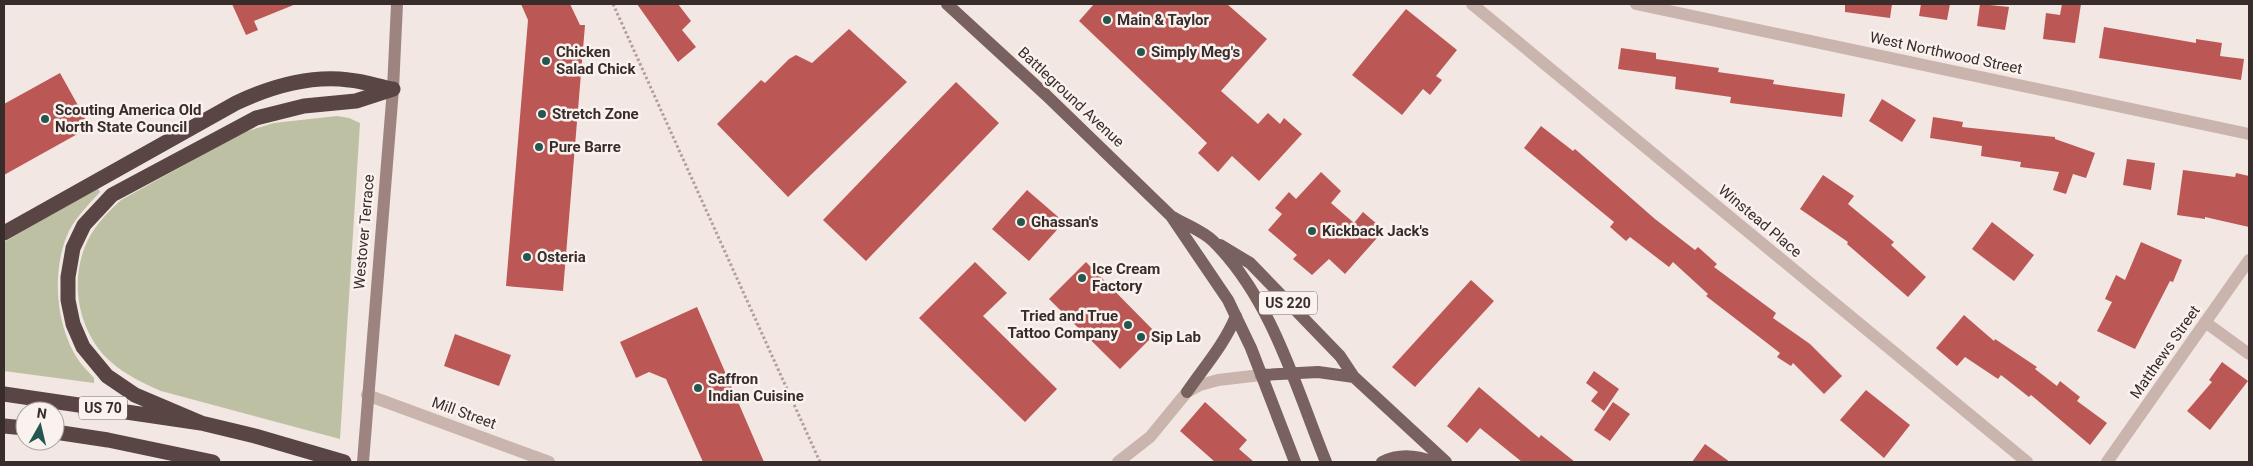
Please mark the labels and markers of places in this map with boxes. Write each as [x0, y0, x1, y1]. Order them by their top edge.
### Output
place label: Main & Taylor [1117, 11, 1210, 29]
marker: Main & Taylor [1101, 14, 1113, 26]
place label: Chicken Salad Chick [556, 43, 636, 78]
place label: Simply Meg's [1151, 43, 1240, 61]
marker: Simply Meg's [1135, 46, 1147, 58]
marker: Chicken Salad Chick [540, 55, 552, 67]
place label: Scouting America Old North State Council [55, 101, 201, 136]
place label: Stretch Zone [552, 105, 639, 123]
marker: Stretch Zone [536, 108, 548, 120]
marker: Scouting America Old North State Council [39, 113, 51, 125]
place label: Pure Barre [549, 138, 621, 156]
marker: Pure Barre [533, 141, 545, 153]
place label: Ghassan's [1031, 213, 1099, 231]
marker: Ghassan's [1015, 216, 1027, 228]
place label: Kickback Jack's [1322, 222, 1429, 240]
marker: Kickback Jack's [1306, 225, 1318, 237]
place label: Osteria [537, 248, 586, 266]
marker: Osteria [521, 251, 533, 263]
place label: Ice Cream Factory [1092, 260, 1160, 295]
marker: Ice Cream Factory [1076, 272, 1088, 284]
place label: Tried and True Tattoo Company [1007, 307, 1118, 342]
marker: Tried and True Tattoo Company [1122, 319, 1134, 331]
place label: Sip Lab [1151, 328, 1201, 346]
marker: Sip Lab [1135, 331, 1147, 343]
place label: Saffron Indian Cuisine [708, 370, 804, 405]
marker: Saffron Indian Cuisine [692, 382, 704, 394]

